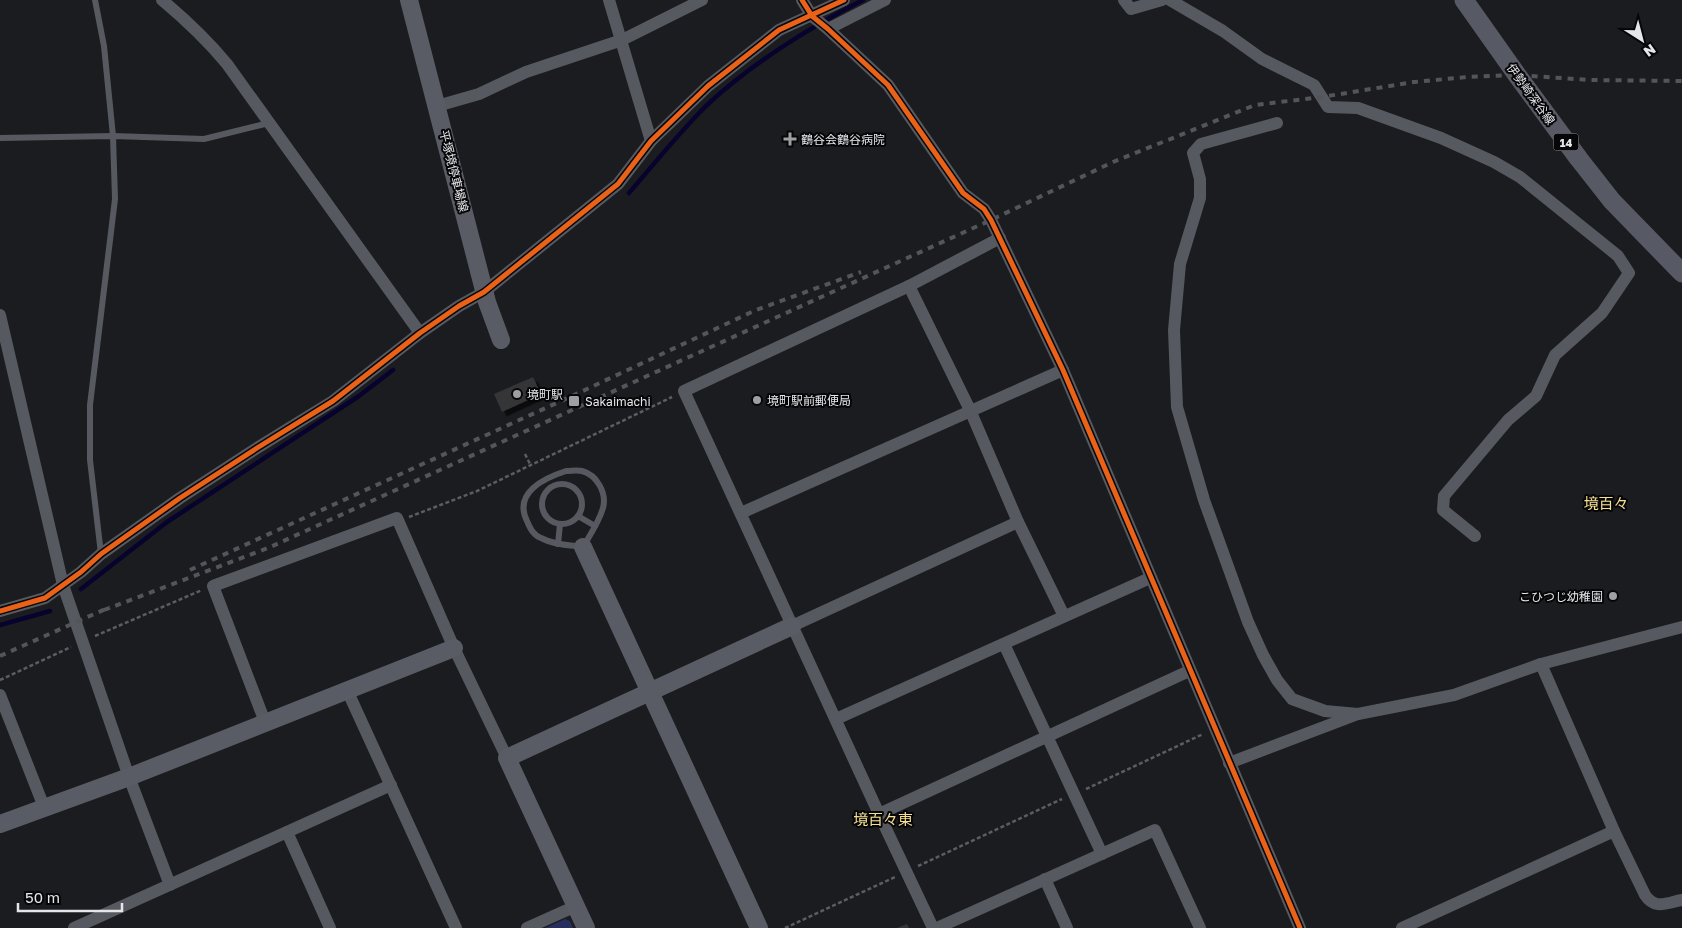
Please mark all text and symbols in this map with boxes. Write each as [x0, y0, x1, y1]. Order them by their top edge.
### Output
north arrow [1617, 15, 1667, 65]
text: N [1641, 41, 1659, 61]
street label: 伊勢崎深谷線 [1504, 60, 1558, 128]
street label: 平塚境停車場線 [437, 128, 471, 214]
marker: 鶴谷会鶴谷病院 [783, 132, 797, 146]
place label: 鶴谷会鶴谷病院 [801, 132, 885, 147]
road number: 14 [1554, 134, 1578, 150]
place label: 境町駅 [527, 387, 563, 402]
marker: 境町駅 [511, 388, 523, 400]
place label: 境町駅前郵便局 [767, 393, 851, 408]
marker: Sakaimachi [567, 394, 581, 408]
place label: Sakaimachi [585, 394, 651, 409]
marker: 境町駅前郵便局 [751, 394, 763, 406]
district label: 境百々 [1583, 494, 1629, 512]
place label: こひつじ幼稚園 [1519, 589, 1603, 604]
marker: こひつじ幼稚園 [1607, 590, 1619, 602]
district label: 境百々東 [853, 810, 913, 828]
scale bar [18, 880, 121, 912]
text: 50 m [25, 888, 60, 906]

